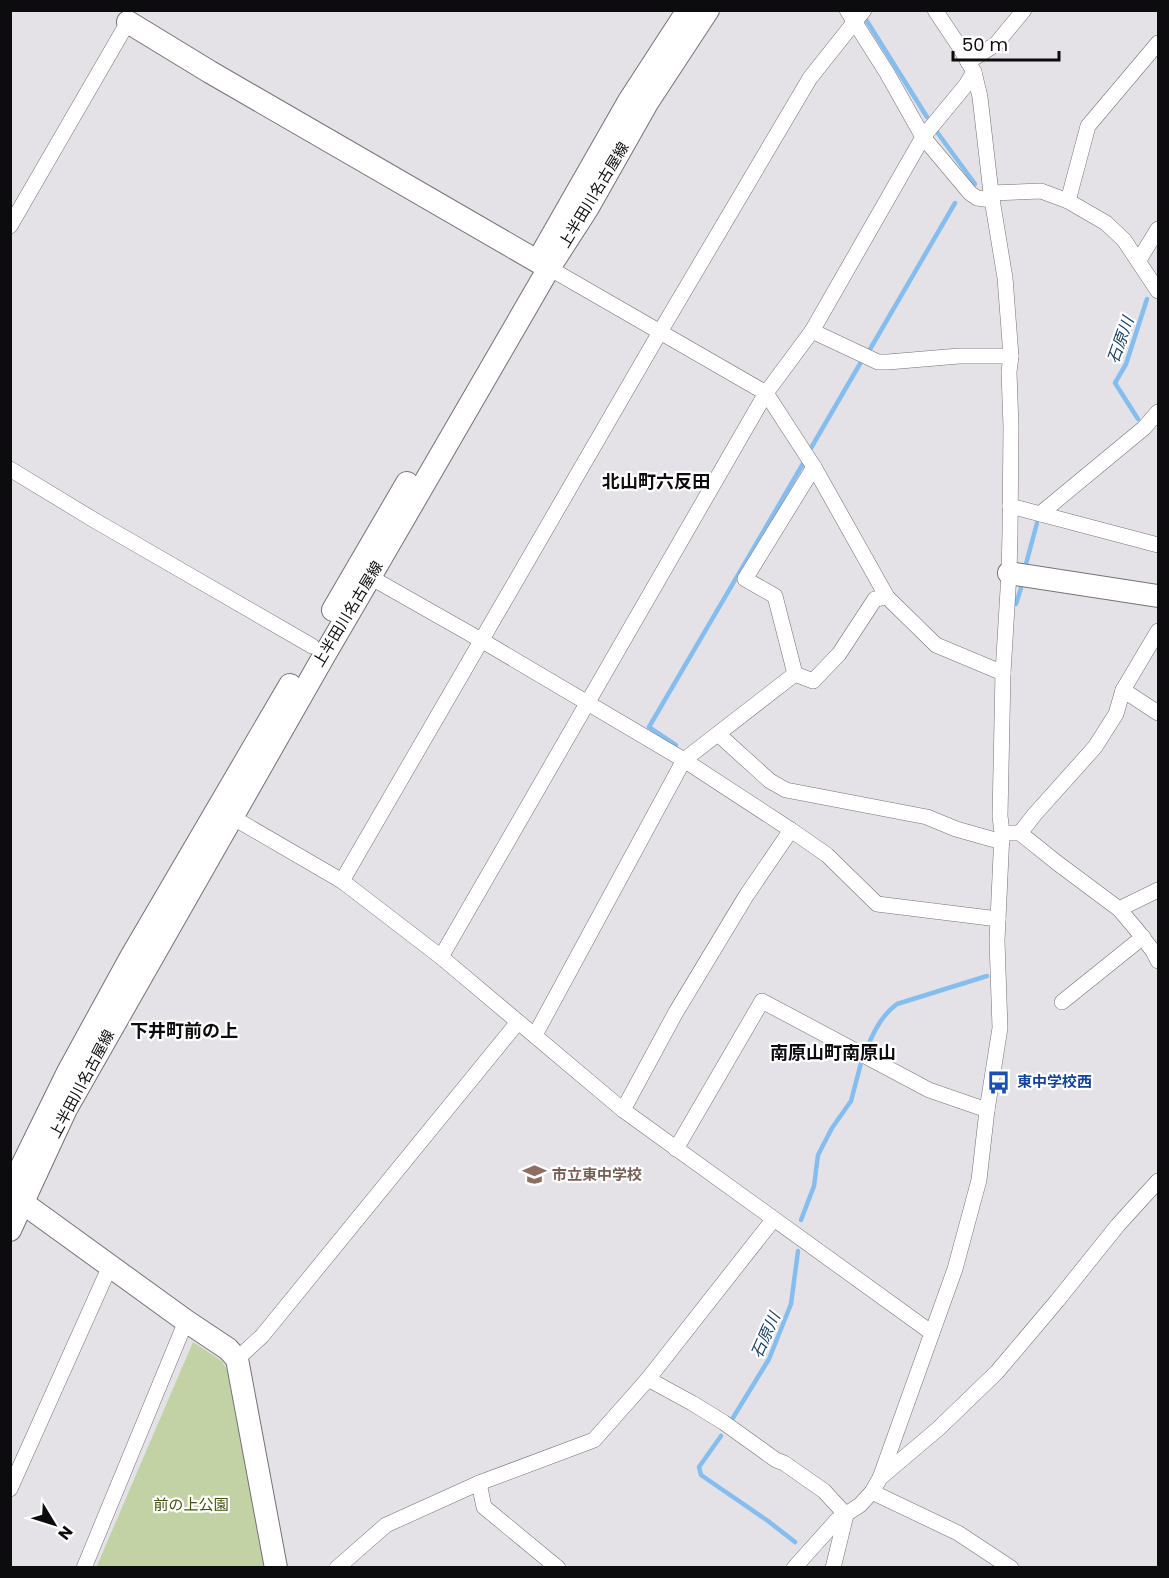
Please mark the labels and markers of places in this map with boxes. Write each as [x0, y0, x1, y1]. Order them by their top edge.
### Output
bus stop icon: 東中学校西 [986, 1069, 1012, 1095]
place label: 東中学校西 [1017, 1071, 1092, 1092]
school or university icon: 市立東中学校 [521, 1162, 547, 1188]
place label: 市立東中学校 [552, 1164, 642, 1185]

